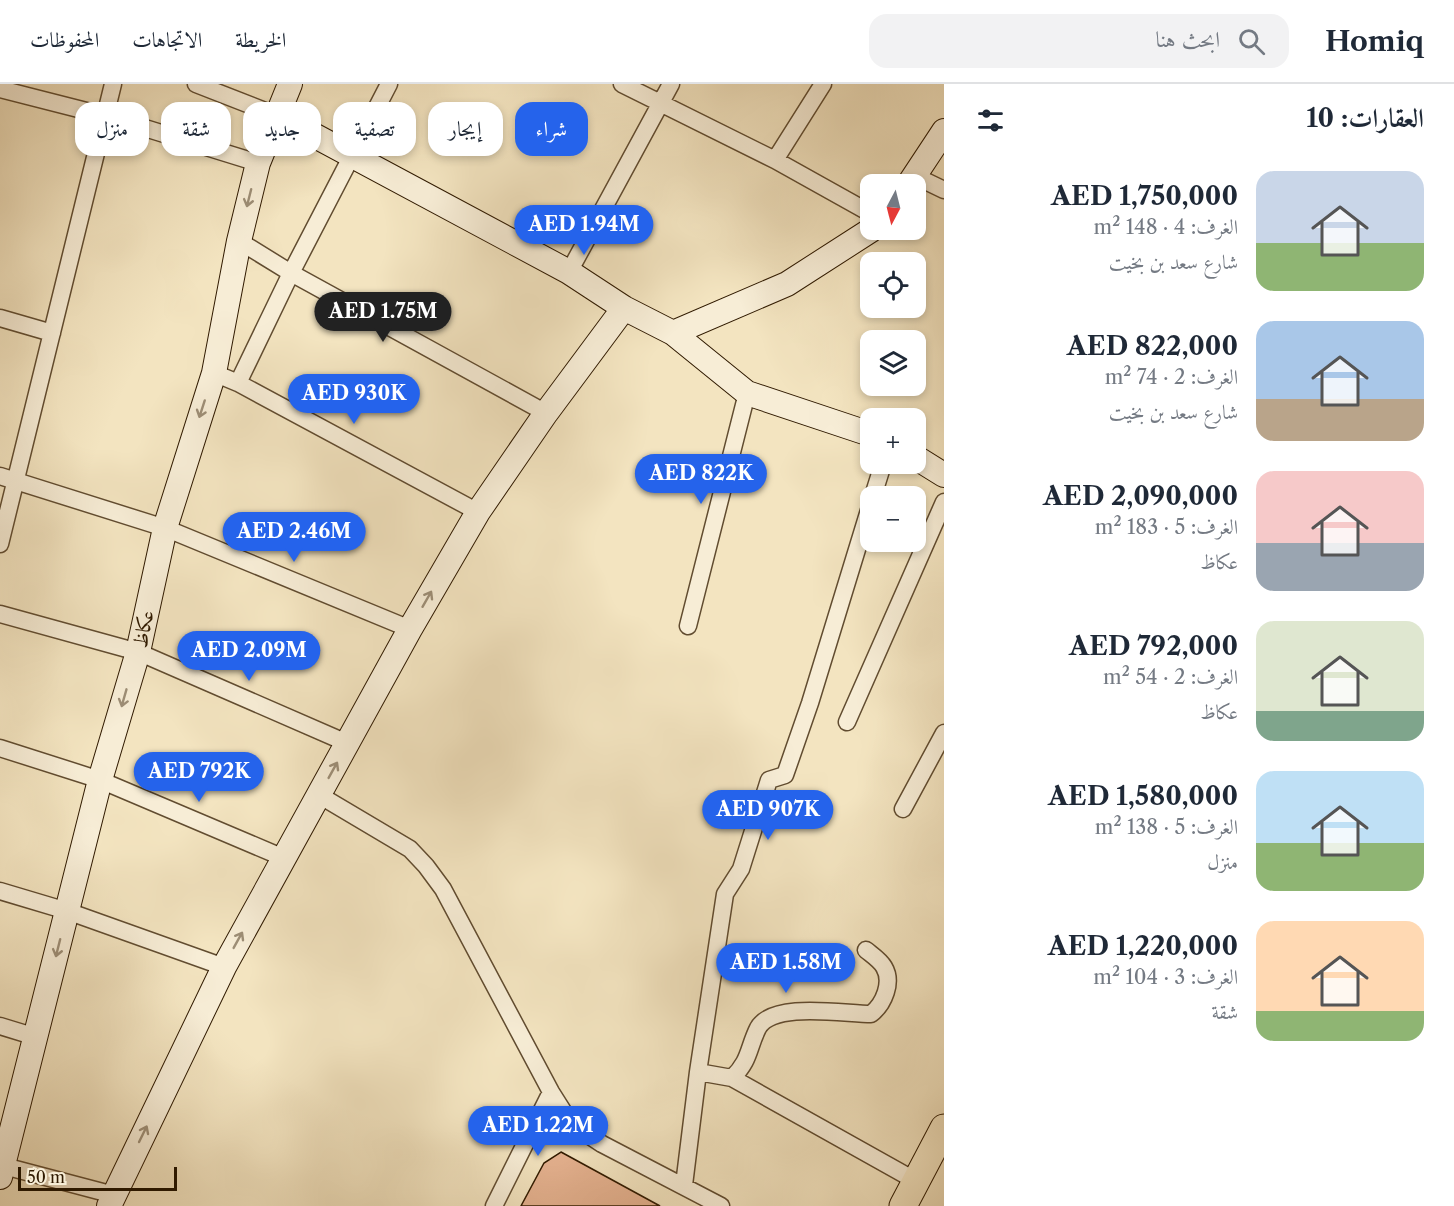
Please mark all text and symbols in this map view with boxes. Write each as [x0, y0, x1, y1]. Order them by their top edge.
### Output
search box [869, 14, 1289, 68]
text: Homiq [1325, 24, 1424, 58]
icon: search [1235, 25, 1268, 58]
text: ابحث هنا [1155, 26, 1220, 53]
text: المحفوظات [30, 27, 99, 52]
text: الاتجاهات [132, 27, 202, 52]
text: الخريطة [235, 27, 286, 52]
chip: منزل [75, 102, 149, 156]
chip: شقة [161, 102, 231, 156]
chip: جديد [243, 102, 321, 156]
chip: تصفية [333, 102, 416, 156]
chip: إيجار [428, 102, 503, 156]
chip: شراء [515, 102, 588, 156]
text: العقارات: 10 [1306, 102, 1424, 134]
icon: filters [974, 104, 1007, 137]
north arrow [860, 174, 926, 240]
map controls [860, 174, 926, 552]
text: AED 1,750,000 [1051, 180, 1238, 212]
one-way arrow [243, 189, 255, 208]
icon: home [1304, 195, 1376, 267]
pin: AED 1.94M [515, 205, 653, 256]
text: AED 1.94M [528, 212, 640, 236]
text: الغرف: 4 · 148 m² [1094, 215, 1238, 239]
text: شارع سعد بن بخيت [1109, 250, 1238, 274]
button: locate [860, 252, 926, 318]
pin: AED 1.75M [314, 292, 452, 343]
text: AED 1.75M [328, 299, 438, 323]
button: layers [860, 330, 926, 396]
text: AED 822,000 [1067, 330, 1238, 362]
icon: home [1304, 345, 1376, 417]
text: الغرف: 2 · 74 m² [1105, 365, 1238, 389]
pin: AED 930K [292, 374, 416, 425]
text: AED 930K [302, 381, 406, 405]
one-way arrow [196, 399, 207, 418]
text: شارع سعد بن بخيت [1109, 400, 1238, 424]
button: + [860, 408, 926, 474]
pin: AED 822K [639, 454, 763, 505]
text: AED 822K [649, 461, 753, 485]
text: AED 2,090,000 [1043, 480, 1238, 512]
button: − [860, 486, 926, 552]
icon: home [1304, 495, 1376, 567]
pin: AED 2.46M [225, 512, 363, 563]
text: الغرف: 5 · 183 m² [1095, 515, 1238, 539]
text: AED 2.46M [237, 519, 351, 543]
text: عكاظ [1200, 550, 1238, 574]
one-way arrow [421, 591, 433, 608]
street label: عكاظ [127, 608, 159, 650]
text: AED 792,000 [1069, 630, 1238, 662]
pin: AED 2.09M [180, 631, 318, 682]
text: AED 2.09M [191, 638, 307, 662]
icon: home [1304, 645, 1376, 717]
text: الغرف: 2 · 54 m² [1103, 665, 1238, 689]
one-way arrow [118, 688, 129, 707]
text: عكاظ [1200, 700, 1238, 724]
pin: AED 792K [137, 752, 261, 803]
text: AED 792K [148, 759, 250, 783]
one-way arrow [328, 761, 339, 779]
text: AED 1,580,000 [1048, 780, 1238, 812]
pin: AED 907K [706, 790, 830, 841]
icon: home [1304, 795, 1376, 867]
text: AED 907K [716, 797, 820, 821]
text: الغرف: 5 · 138 m² [1095, 815, 1238, 839]
text: منزل [1207, 850, 1238, 874]
text: AED 1,220,000 [1048, 930, 1238, 962]
one-way arrow [233, 932, 244, 950]
one-way arrow [51, 938, 63, 957]
pin: AED 1.58M [717, 943, 855, 994]
icon: home [1304, 945, 1376, 1017]
text: AED 1.58M [730, 950, 842, 974]
text: الغرف: 3 · 104 m² [1093, 965, 1238, 989]
text: شقة [1212, 1000, 1238, 1024]
pin: AED 1.22M [469, 1106, 607, 1157]
text: AED 1.22M [482, 1113, 594, 1137]
one-way arrow [138, 1126, 150, 1144]
scale bar [18, 1164, 177, 1192]
text: 50 m [27, 1167, 65, 1187]

